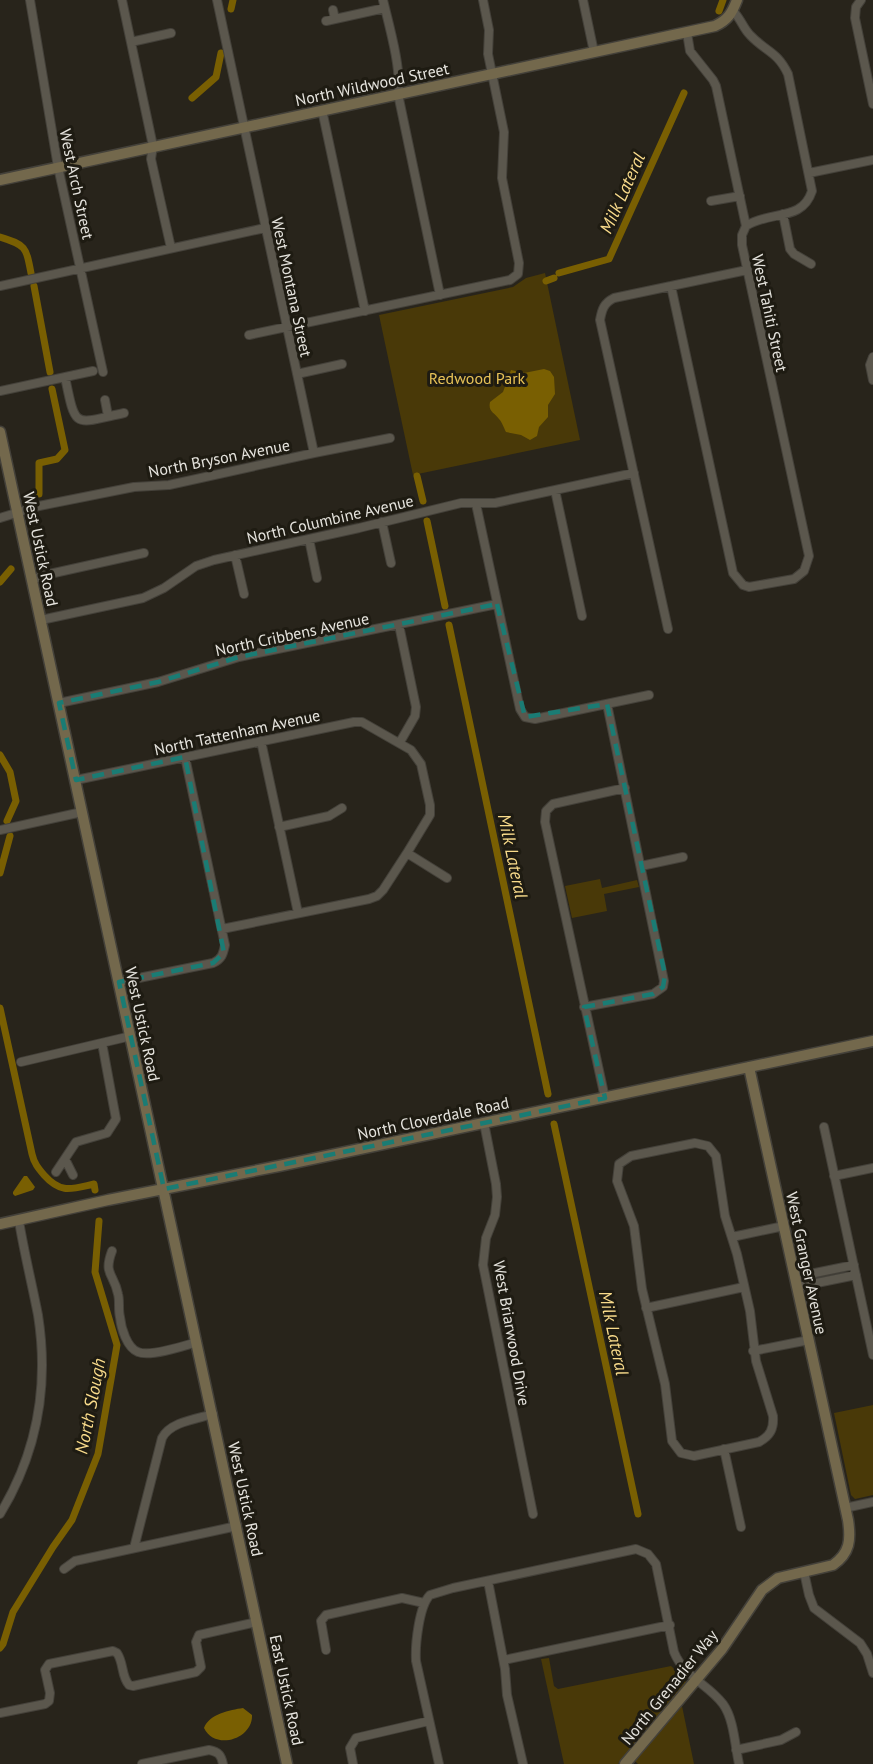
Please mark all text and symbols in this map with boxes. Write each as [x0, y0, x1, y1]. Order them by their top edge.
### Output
street label: North Wildwood Street [293, 58, 451, 110]
street label: West Arch Street [56, 127, 99, 242]
water label: Milk Lateral [594, 149, 650, 237]
street label: West Montana Street [267, 215, 317, 359]
street label: West Tahiti Street [748, 252, 792, 374]
park label: Redwood Park [429, 368, 526, 388]
street label: North Bryson Avenue [147, 434, 291, 482]
street label: West Ustick Road [19, 490, 63, 608]
street label: North Columbine Avenue [245, 490, 415, 548]
street label: North Cribbens Avenue [213, 608, 371, 660]
street label: North Tattenham Avenue [152, 705, 322, 759]
water label: Milk Lateral [493, 812, 533, 901]
street label: West Ustick Road [121, 965, 165, 1083]
street label: North Cloverdale Road [355, 1092, 511, 1144]
street label: West Granger Avenue [782, 1190, 832, 1336]
street label: West Briarwood Drive [489, 1259, 535, 1407]
water label: Milk Lateral [594, 1289, 634, 1378]
water label: North Slough [69, 1356, 111, 1456]
street label: West Ustick Road [224, 1440, 268, 1558]
street label: North Grenadier Way [616, 1625, 722, 1749]
street label: East Ustick Road [266, 1633, 308, 1747]

